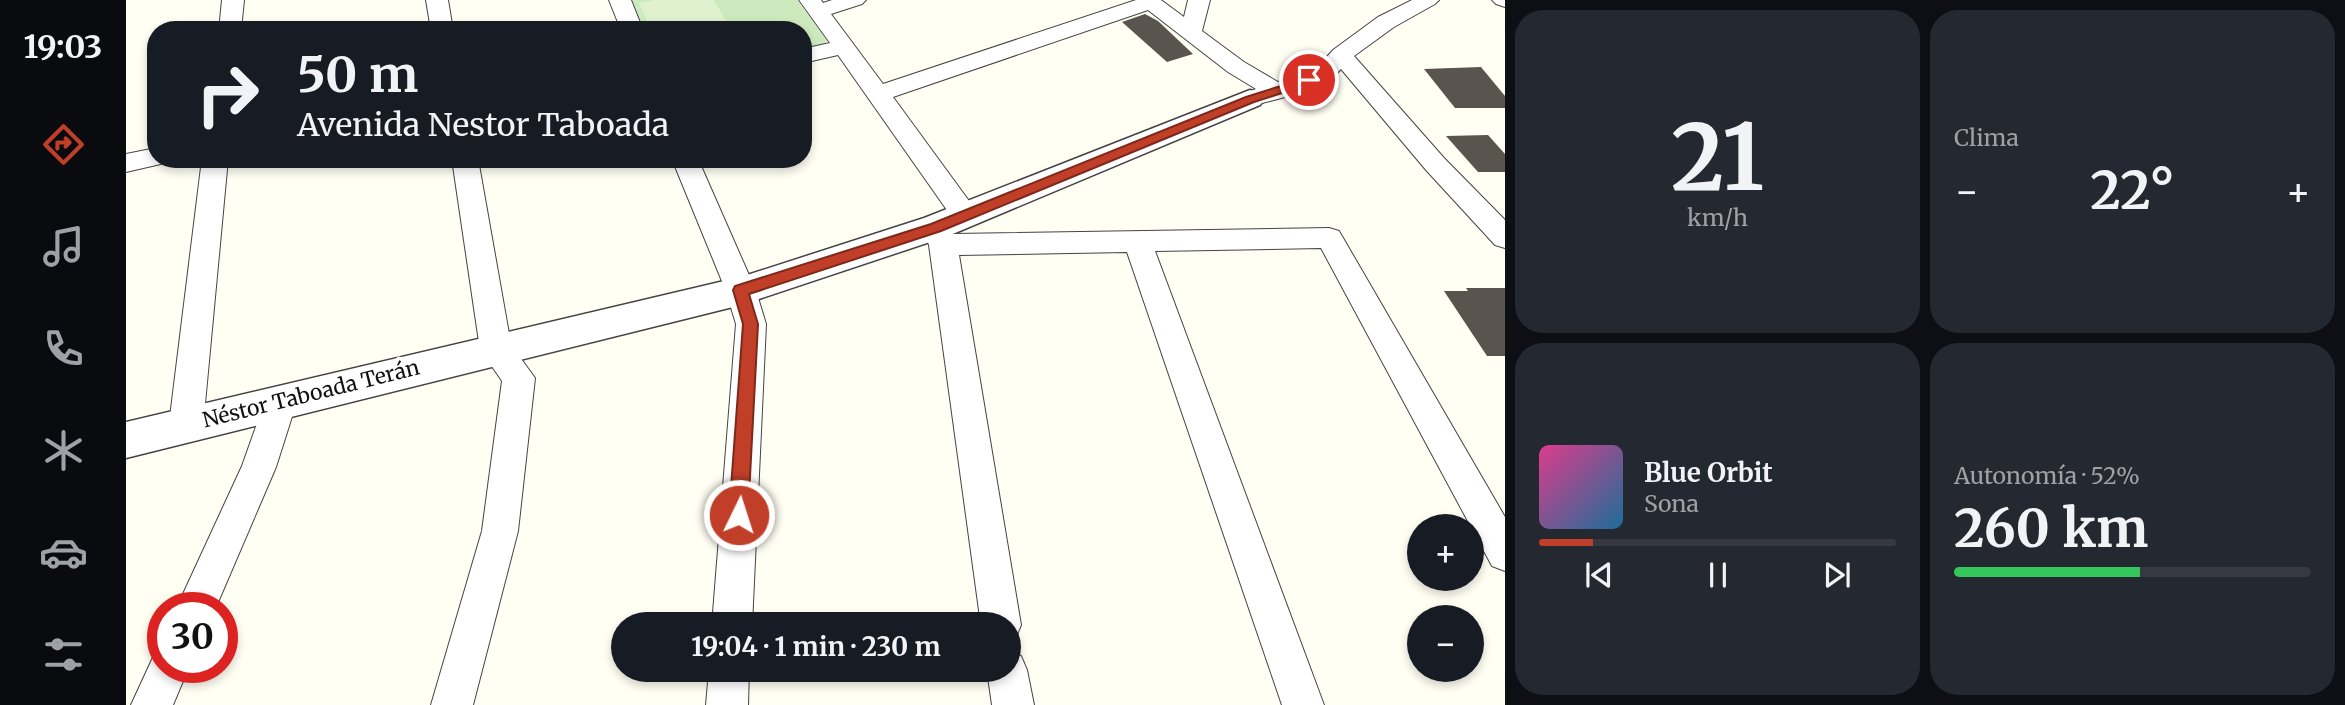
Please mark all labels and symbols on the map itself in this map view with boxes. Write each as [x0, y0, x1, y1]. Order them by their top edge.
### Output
pin [1279, 50, 1339, 110]
street label: Néstor Taboada Terán [200, 353, 422, 434]
position arrow [702, 478, 776, 552]
speed limit sign: 30 [147, 592, 238, 683]

